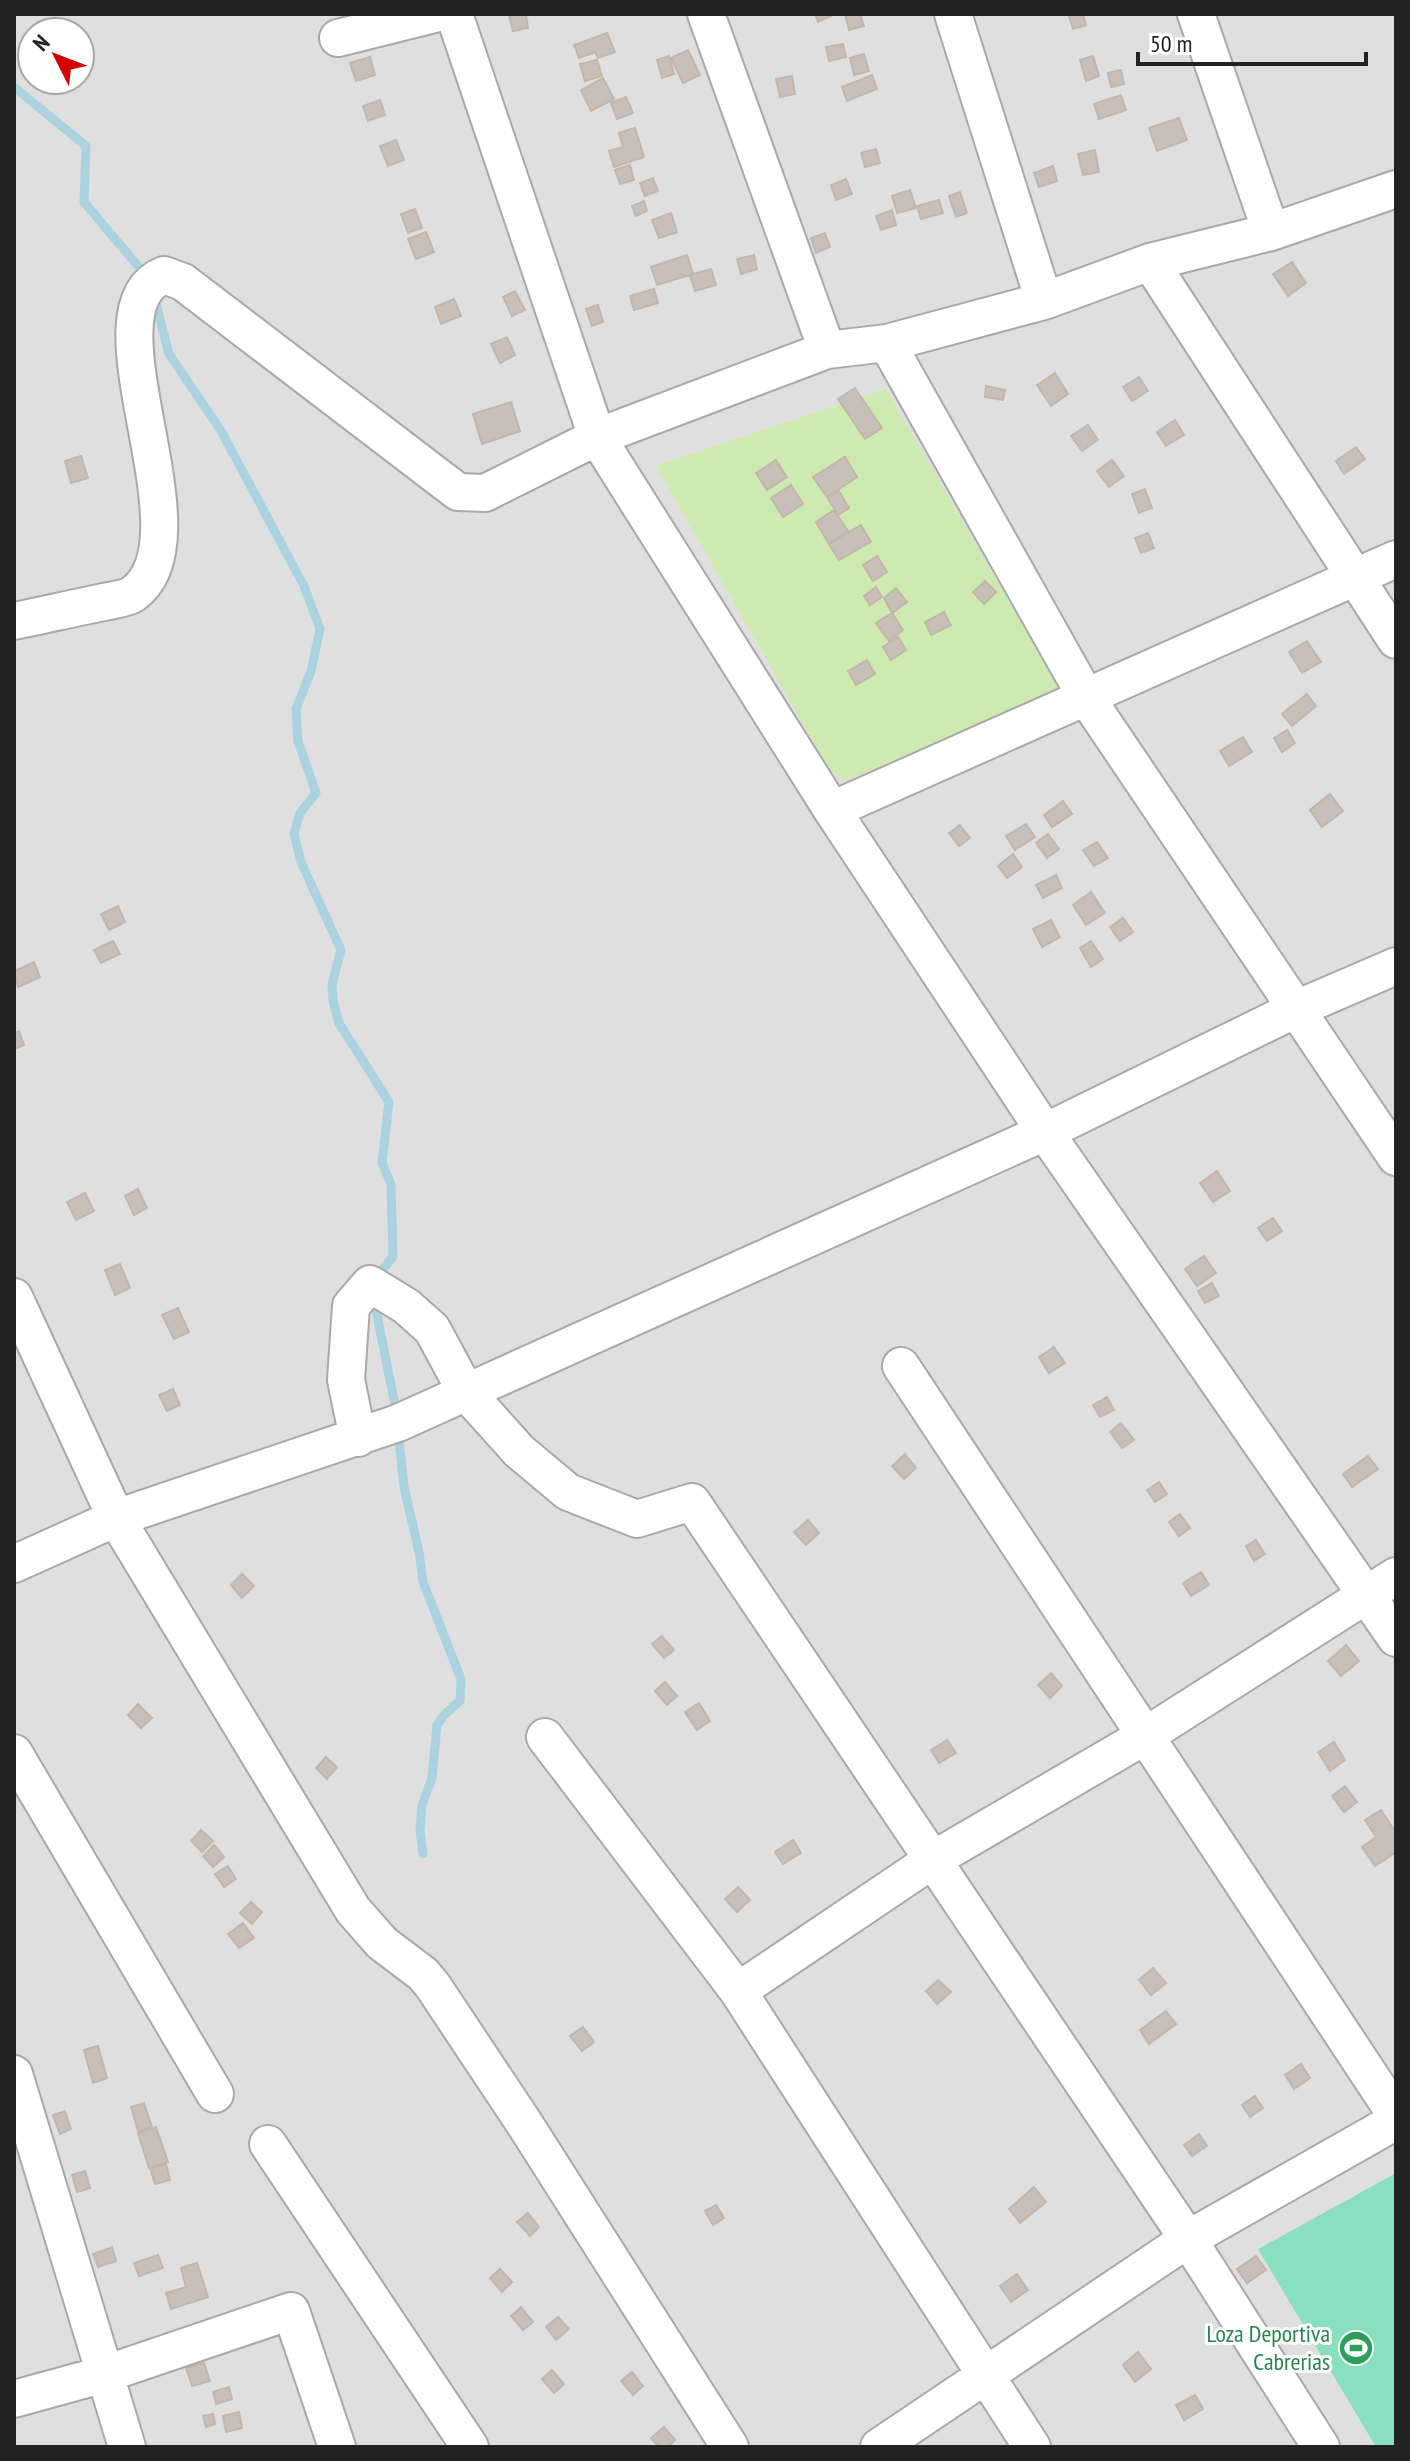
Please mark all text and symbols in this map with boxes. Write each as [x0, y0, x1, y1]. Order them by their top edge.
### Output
north arrow [16, 16, 96, 96]
scale bar [1138, 16, 1366, 66]
text: 50 m [1150, 28, 1192, 59]
text: N [27, 29, 56, 56]
place label: Loza Deportiva Cabrerias [1206, 2318, 1330, 2377]
sports icon: Loza Deportiva Cabrerias [1337, 2329, 1375, 2367]

